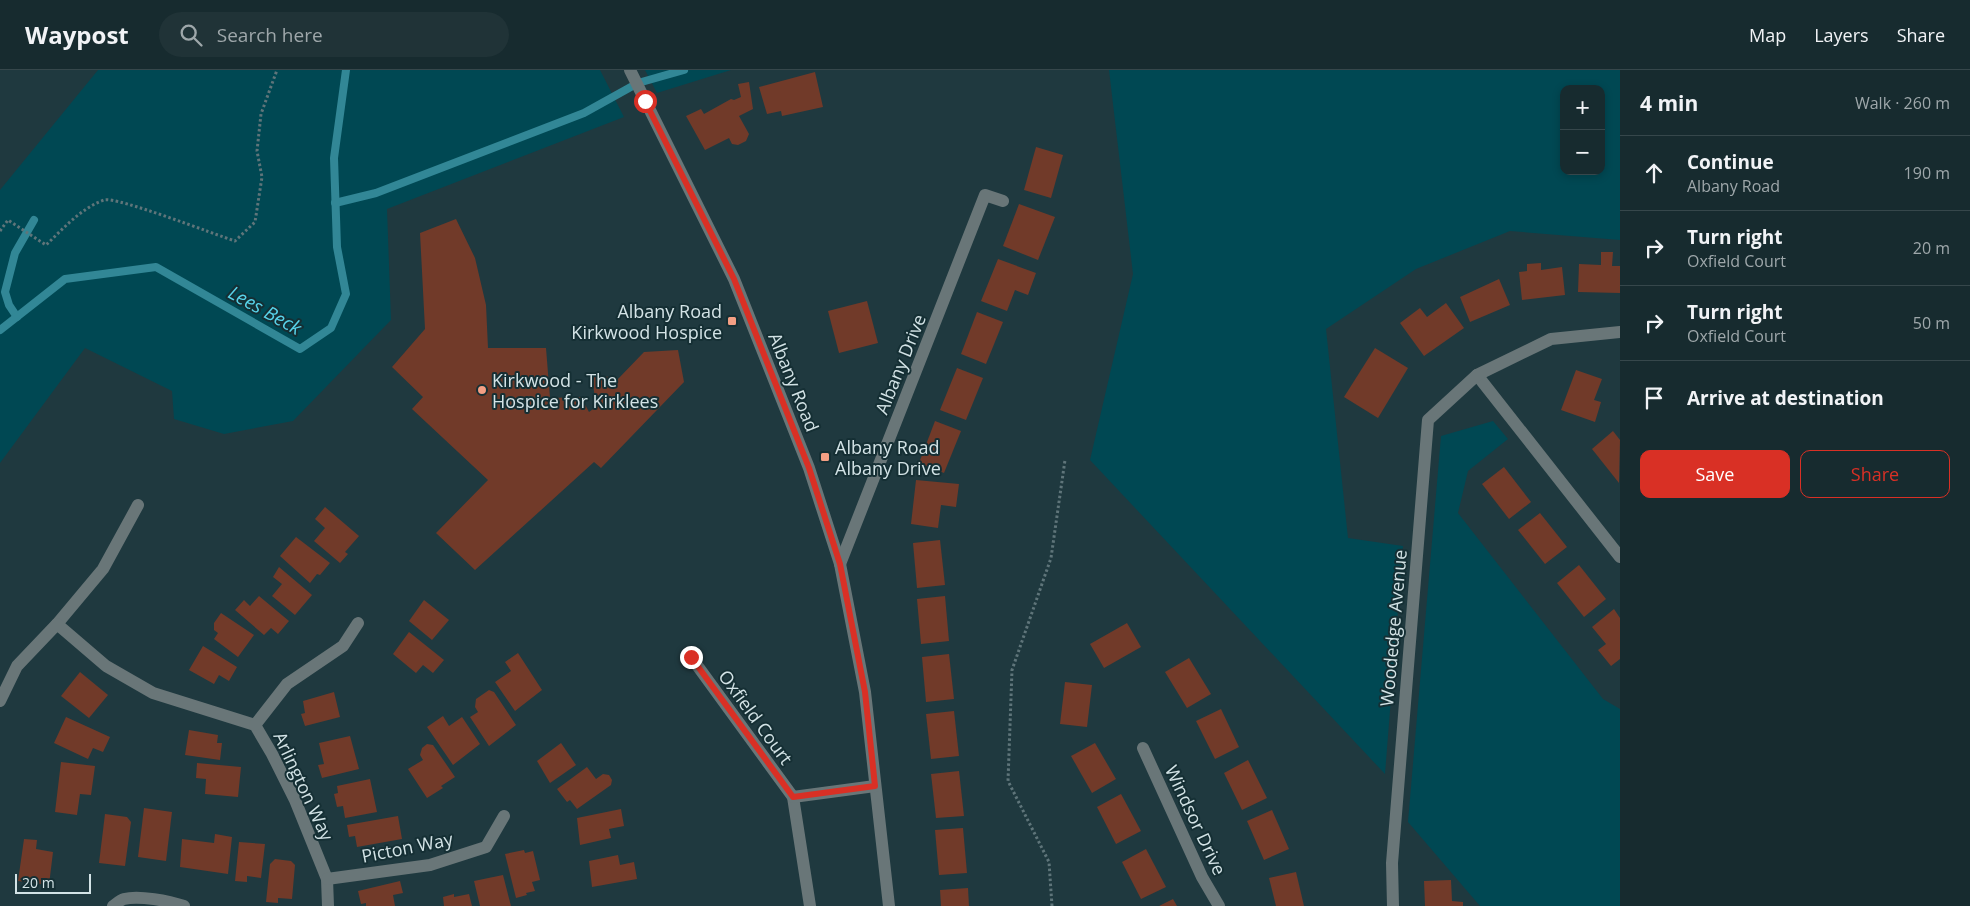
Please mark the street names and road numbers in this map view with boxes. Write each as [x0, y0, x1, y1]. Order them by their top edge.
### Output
street label: Albany Drive [869, 310, 931, 418]
street label: Albany Road [763, 329, 825, 435]
street label: Woodedge Avenue [1374, 548, 1412, 708]
street label: Oxfield Court [714, 665, 798, 769]
street label: Arlington Way [268, 728, 340, 845]
street label: Windsor Drive [1160, 761, 1232, 879]
street label: Picton Way [359, 826, 456, 868]

